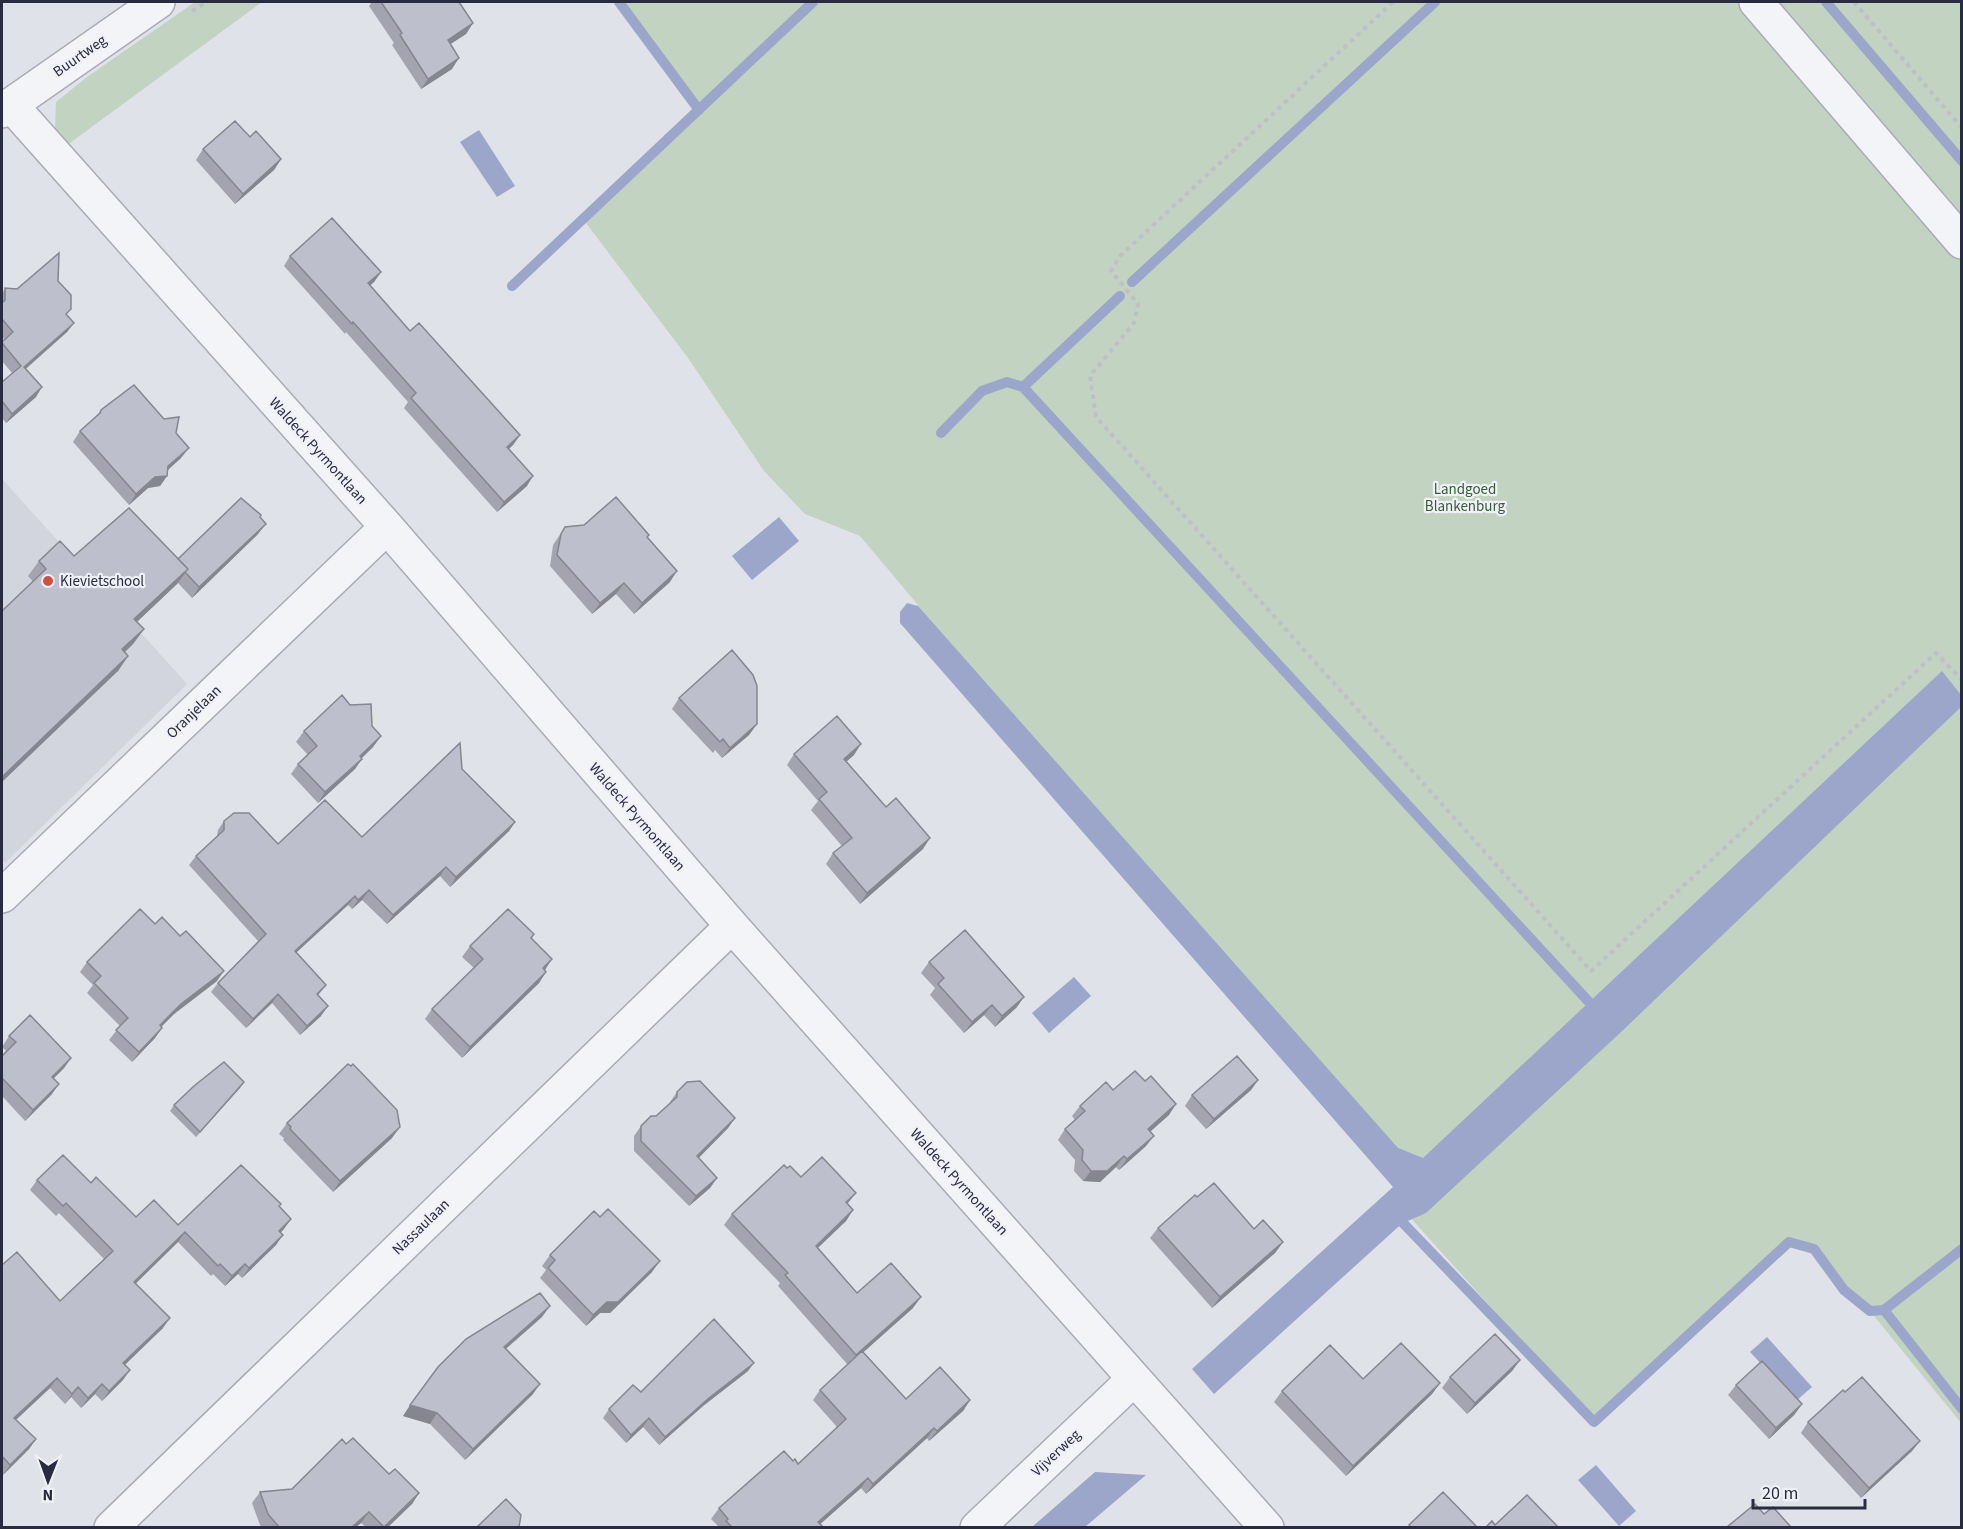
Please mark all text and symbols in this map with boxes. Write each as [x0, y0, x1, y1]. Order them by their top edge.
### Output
street label: Buurtweg [49, 30, 111, 82]
street label: Waldeck Pyrmontlaan [264, 393, 372, 509]
park label: Landgoed Blankenburg [1425, 479, 1506, 517]
place label: Kievietschool [60, 571, 144, 592]
marker: Kievietschool [41, 574, 55, 588]
street label: Oranjelaan [162, 681, 226, 743]
street label: Waldeck Pyrmontlaan [584, 758, 690, 876]
street label: Waldeck Pyrmontlaan [905, 1124, 1013, 1240]
street label: Nassaulaan [388, 1194, 454, 1260]
street label: Vijverweg [1027, 1424, 1086, 1481]
north arrow [18, 1451, 78, 1511]
scale bar [1753, 1472, 1866, 1510]
text: 20 m [1762, 1481, 1798, 1506]
text: N [42, 1484, 53, 1506]

